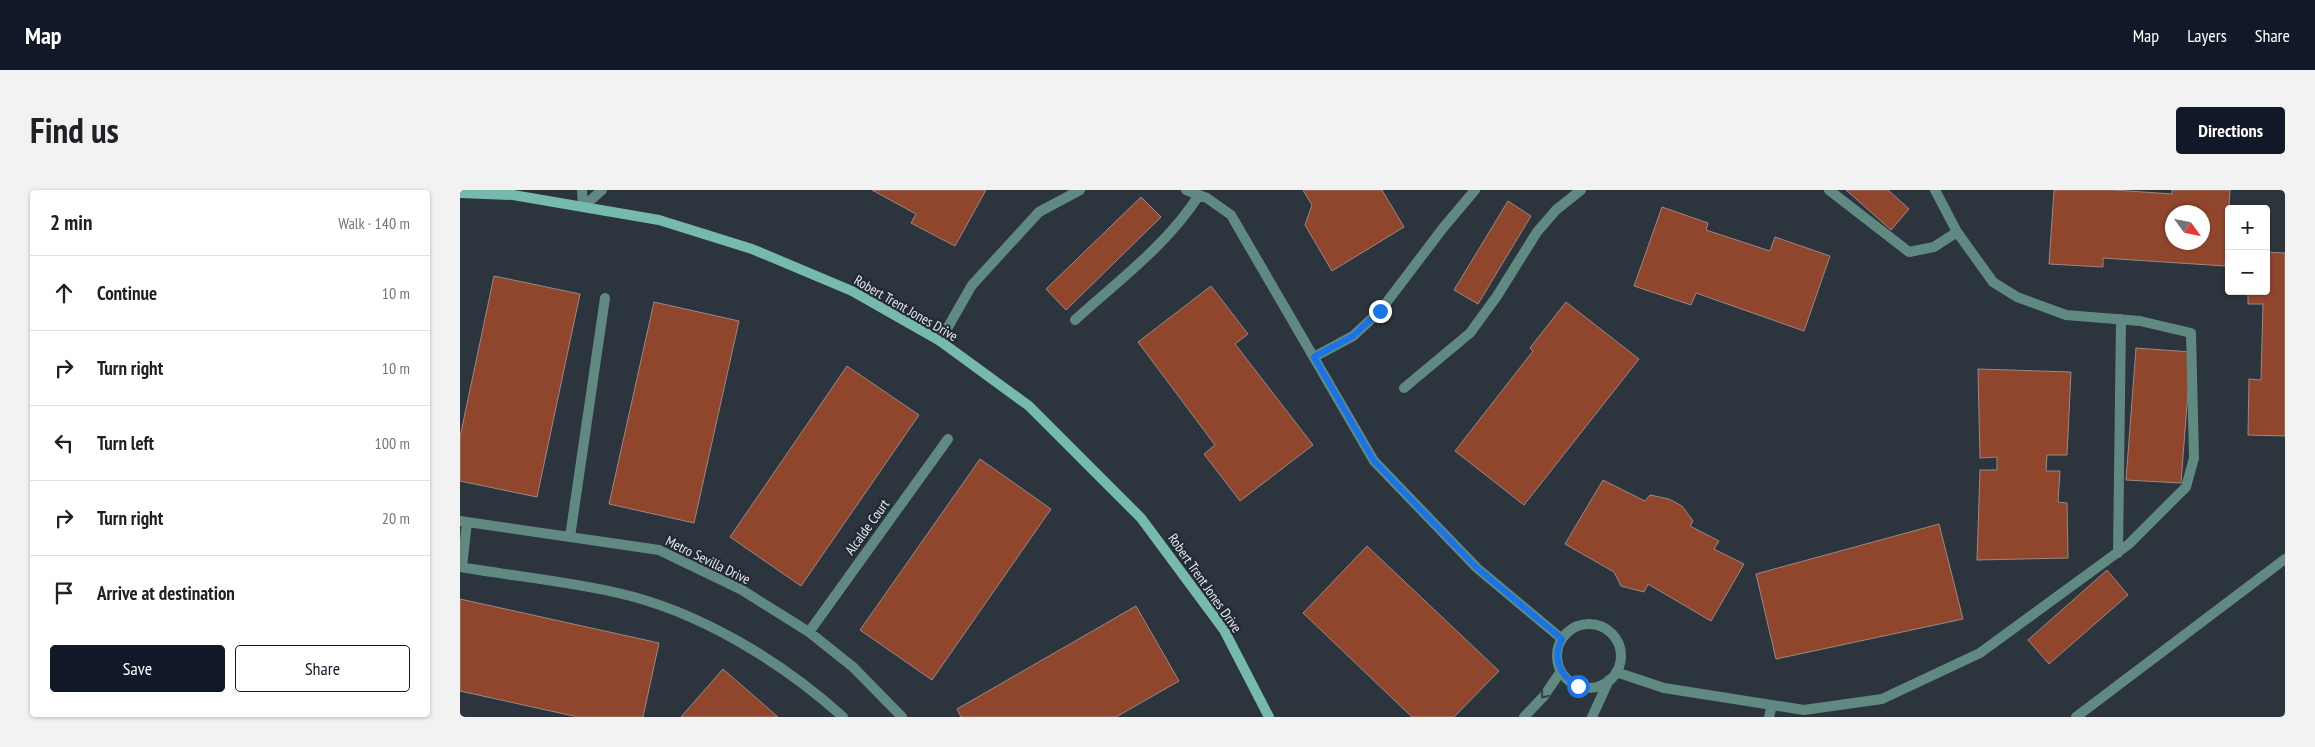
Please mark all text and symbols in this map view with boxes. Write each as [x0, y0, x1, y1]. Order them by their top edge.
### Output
text: Map [25, 20, 62, 51]
text: Map [2133, 24, 2159, 47]
text: Layers [2187, 24, 2227, 47]
text: Share [2255, 24, 2290, 47]
text: Find us [30, 107, 119, 153]
button: Directions [2176, 107, 2285, 154]
north arrow [2165, 205, 2210, 250]
map controls [2225, 205, 2270, 295]
button: + [2225, 205, 2270, 250]
text: 2 min [50, 209, 92, 236]
text: Walk · 140 m [338, 213, 410, 233]
button: − [2225, 250, 2270, 295]
street label: Robert Trent Jones Drive [851, 271, 961, 345]
icon: ahead [50, 279, 78, 307]
text: Continue [97, 281, 157, 305]
text: 10 m [382, 283, 410, 303]
route end [1369, 300, 1392, 323]
icon: right [50, 354, 78, 382]
text: Turn right [97, 356, 163, 380]
text: 10 m [382, 358, 410, 378]
icon: left [50, 429, 78, 457]
text: Turn left [97, 431, 154, 455]
text: 100 m [375, 433, 410, 453]
street label: Alcalde Court [841, 495, 893, 558]
icon: right [50, 504, 78, 532]
text: Turn right [97, 506, 163, 530]
text: 20 m [382, 508, 410, 528]
street label: Robert Trent Jones Drive [1164, 530, 1246, 636]
street label: Metro Sevilla Drive [663, 532, 753, 588]
icon: arrive [50, 579, 78, 607]
text: Arrive at destination [97, 581, 235, 605]
button: Save [50, 645, 225, 692]
button: Share [235, 645, 410, 692]
route start [1567, 675, 1590, 698]
one-way arrow [1541, 689, 1549, 698]

